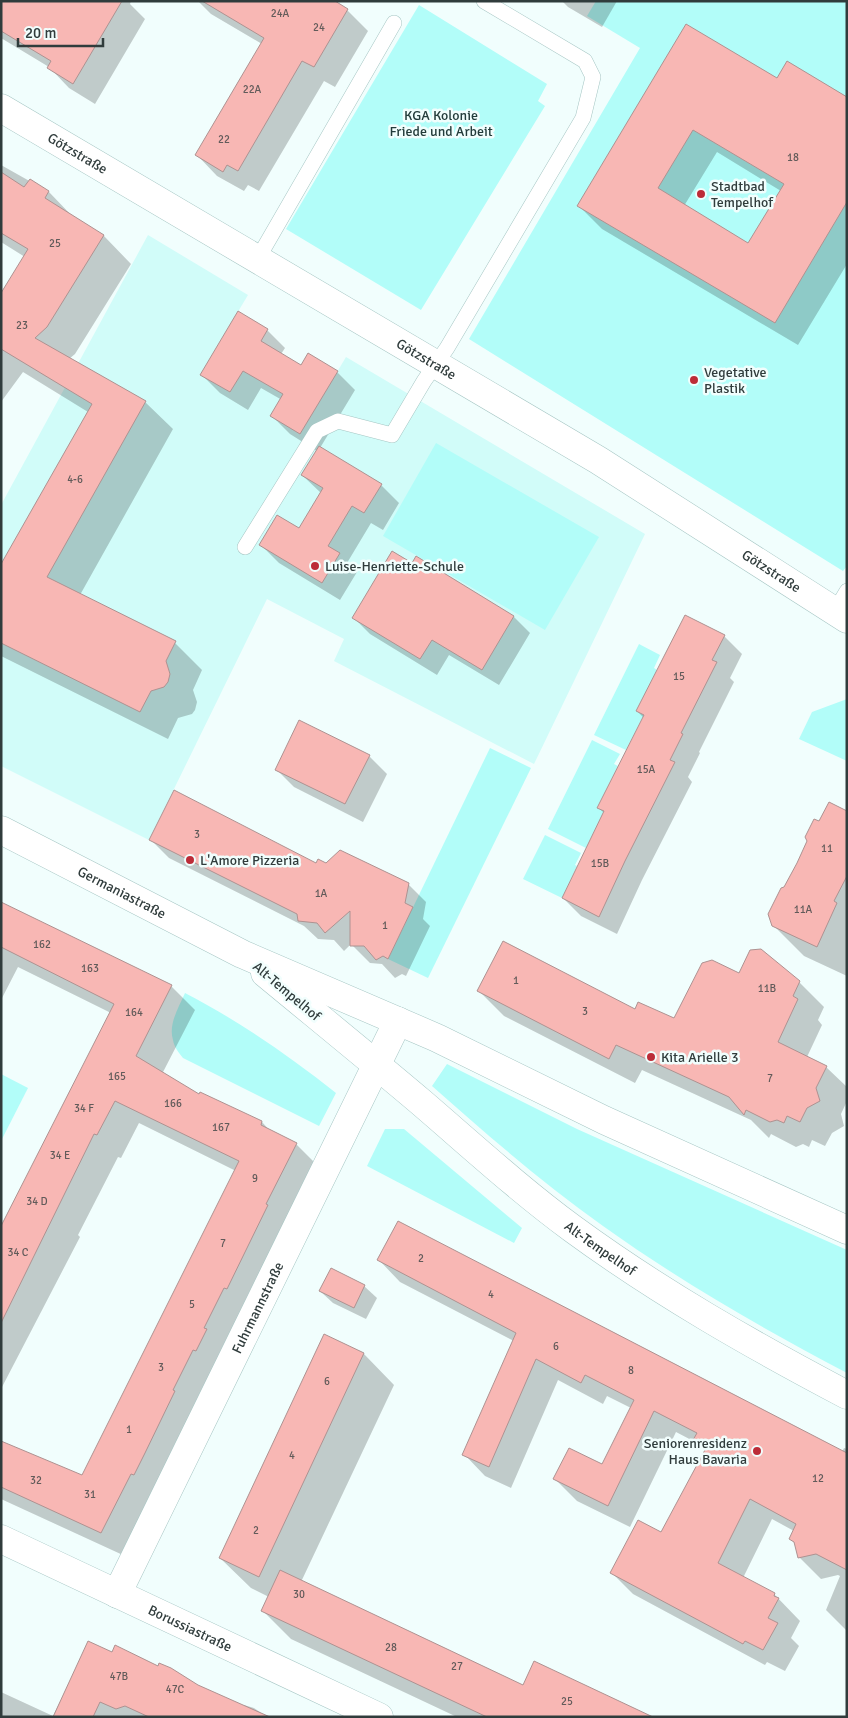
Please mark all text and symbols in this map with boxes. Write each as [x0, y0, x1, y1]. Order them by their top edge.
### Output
house number: 24A [271, 7, 290, 20]
scale bar [18, 15, 102, 47]
house number: 24 [313, 21, 325, 34]
text: 20 m [25, 24, 56, 42]
house number: 22A [243, 83, 262, 96]
park label: KGA Kolonie Friede und Arbeit [389, 107, 493, 140]
street label: Götzstraße [44, 129, 110, 178]
house number: 22 [218, 133, 230, 146]
house number: 18 [787, 151, 799, 164]
place label: Stadtbad Tempelhof [711, 178, 774, 211]
marker: Stadtbad Tempelhof [695, 188, 707, 200]
house number: 25 [49, 237, 61, 250]
house number: 23 [16, 319, 28, 332]
street label: Götzstraße [393, 335, 459, 384]
place label: Vegetative Plastik [704, 364, 766, 397]
marker: Vegetative Plastik [688, 374, 700, 386]
house number: 4-6 [67, 473, 83, 486]
street label: Götzstraße [739, 546, 804, 596]
place label: Luise-Henriette-Schule [325, 558, 464, 575]
marker: Luise-Henriette-Schule [309, 560, 321, 572]
house number: 15 [673, 670, 685, 683]
house number: 15A [637, 763, 656, 776]
house number: 3 [194, 828, 200, 841]
house number: 11 [821, 842, 833, 855]
place label: L'Amore Pizzeria [200, 852, 299, 869]
marker: L'Amore Pizzeria [184, 854, 196, 866]
house number: 15B [591, 857, 610, 870]
street label: Germaniastraße [75, 863, 169, 922]
house number: 1A [315, 887, 328, 900]
house number: 11A [794, 903, 813, 916]
house number: 1 [382, 919, 388, 932]
house number: 162 [33, 938, 51, 951]
street label: Alt-Tempelhof [249, 958, 325, 1026]
house number: 163 [81, 962, 99, 975]
house number: 1 [513, 974, 519, 987]
house number: 11B [758, 982, 777, 995]
house number: 3 [582, 1005, 588, 1018]
house number: 164 [125, 1006, 143, 1019]
place label: Kita Arielle 3 [661, 1049, 738, 1066]
marker: Kita Arielle 3 [645, 1051, 657, 1063]
house number: 165 [108, 1070, 126, 1083]
house number: 7 [767, 1072, 773, 1085]
house number: 166 [164, 1097, 182, 1110]
house number: 34 F [74, 1102, 94, 1115]
house number: 167 [212, 1121, 230, 1134]
house number: 34 E [50, 1149, 70, 1162]
house number: 9 [252, 1172, 258, 1185]
house number: 34 D [26, 1195, 48, 1208]
street label: Alt-Tempelhof [561, 1218, 640, 1280]
house number: 7 [220, 1237, 226, 1250]
house number: 34 C [8, 1246, 29, 1259]
house number: 2 [418, 1252, 424, 1265]
street label: Fuhrmannstraße [228, 1259, 288, 1356]
house number: 4 [488, 1288, 494, 1301]
house number: 5 [189, 1298, 195, 1311]
house number: 6 [553, 1340, 559, 1353]
house number: 3 [158, 1361, 164, 1374]
house number: 8 [628, 1364, 634, 1377]
house number: 6 [324, 1375, 330, 1388]
house number: 1 [126, 1423, 132, 1436]
place label: Seniorenresidenz Haus Bavaria [644, 1435, 747, 1468]
marker: Seniorenresidenz Haus Bavaria [751, 1445, 763, 1457]
house number: 4 [289, 1449, 295, 1462]
house number: 12 [812, 1472, 824, 1485]
house number: 32 [30, 1474, 42, 1487]
house number: 31 [84, 1488, 96, 1501]
house number: 2 [253, 1524, 259, 1537]
house number: 30 [293, 1588, 305, 1601]
street label: Borussiastraße [145, 1601, 235, 1656]
house number: 28 [385, 1641, 397, 1654]
house number: 27 [451, 1660, 463, 1673]
house number: 47B [110, 1670, 129, 1683]
house number: 47C [166, 1683, 185, 1696]
house number: 25 [561, 1695, 573, 1708]

